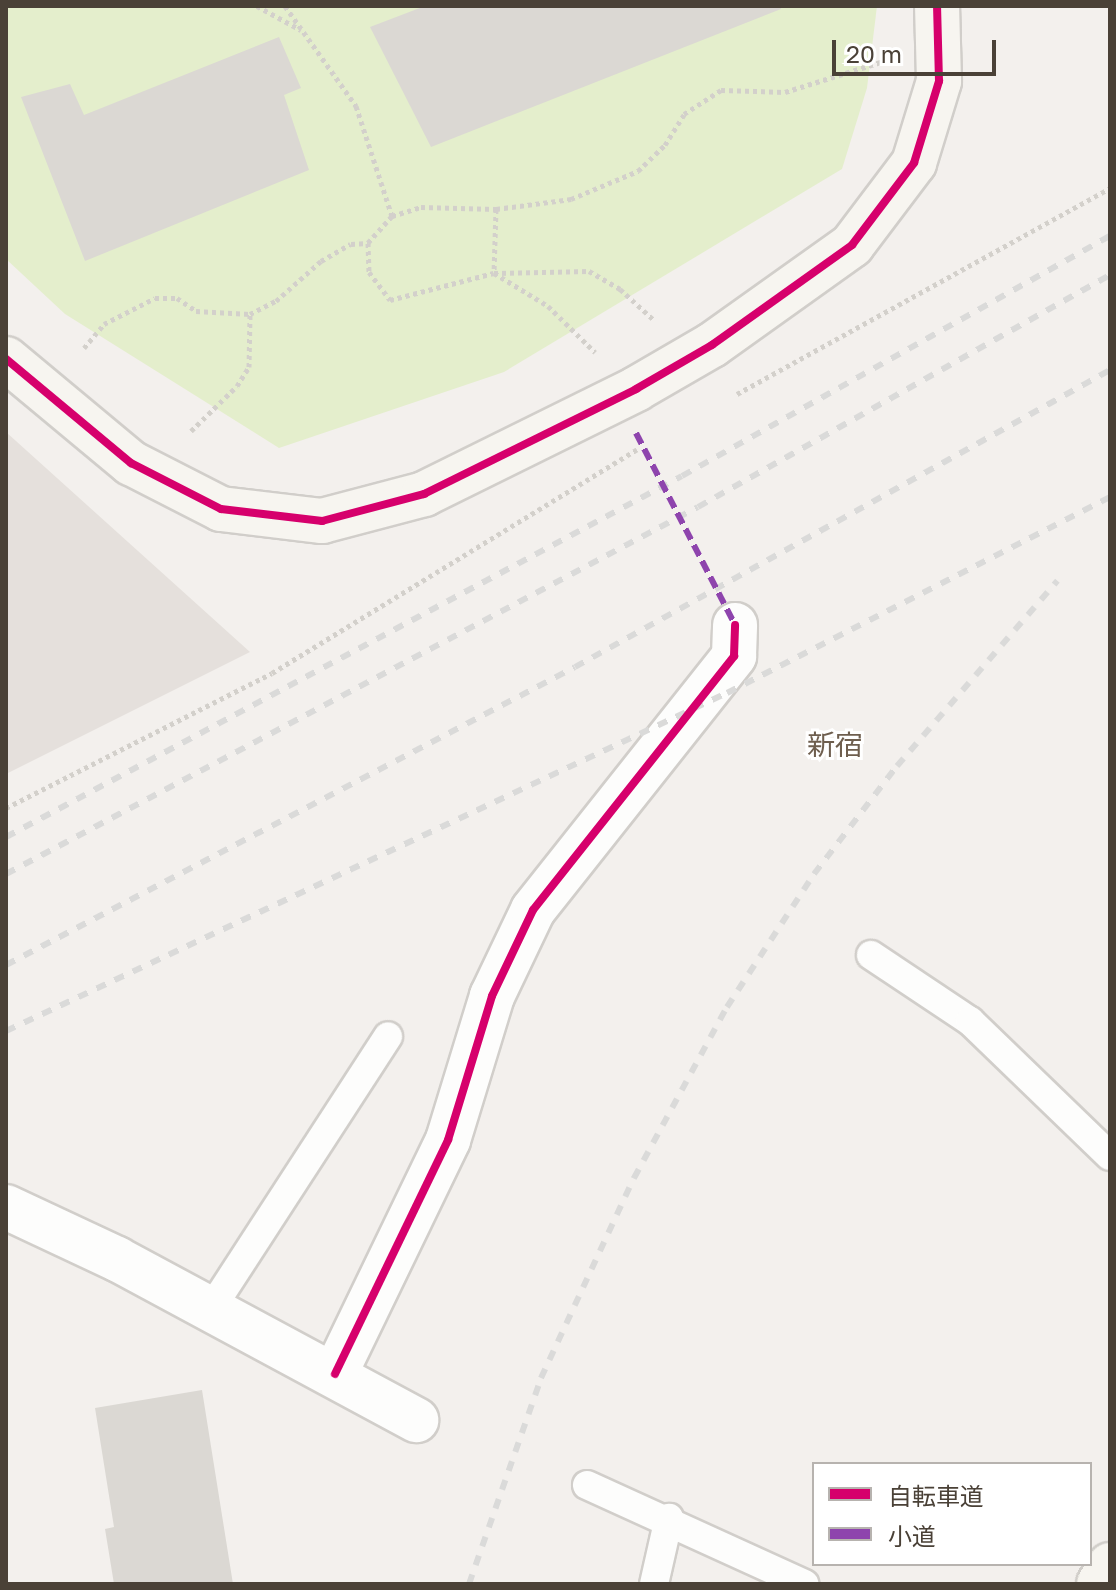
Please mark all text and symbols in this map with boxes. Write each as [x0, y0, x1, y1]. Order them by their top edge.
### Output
scale bar [836, 24, 1000, 74]
text: 20 m [846, 39, 902, 68]
district label: 新宿 [807, 728, 863, 762]
legend [812, 1462, 1092, 1566]
text: 自転車道 [888, 1481, 984, 1510]
text: 小道 [888, 1521, 936, 1550]

